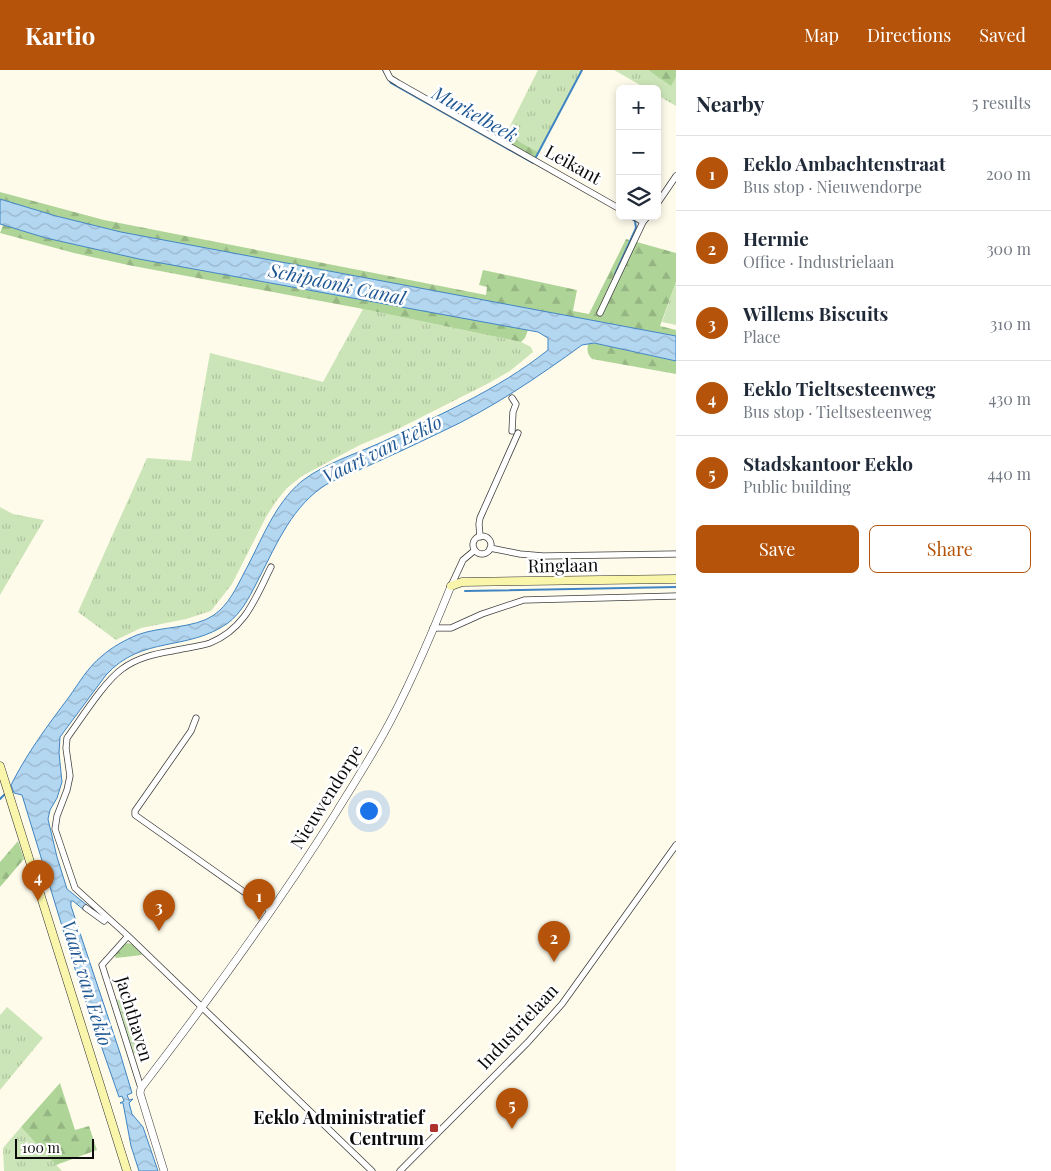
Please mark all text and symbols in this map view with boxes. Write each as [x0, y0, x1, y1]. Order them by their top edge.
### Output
text: Kartio [25, 19, 95, 51]
text: Map [804, 23, 839, 47]
text: Directions [867, 23, 951, 47]
text: Saved [979, 23, 1026, 47]
water label: Murkelbeek [427, 78, 523, 147]
map controls [616, 85, 661, 220]
button: + [616, 85, 661, 130]
text: Nearby [696, 89, 765, 117]
text: 5 results [972, 92, 1031, 113]
button: − [616, 130, 661, 175]
street label: Leikant [541, 139, 606, 190]
text: Eeklo Ambachtenstraat [743, 150, 946, 176]
text: 1 [709, 163, 715, 184]
text: 200 m [986, 163, 1031, 184]
button: layers [616, 175, 661, 220]
text: Bus stop · Nieuwendorpe [743, 176, 922, 197]
text: Hermie [743, 225, 809, 251]
text: 2 [708, 238, 716, 259]
text: 300 m [986, 238, 1031, 259]
text: Office · Industrielaan [743, 251, 894, 272]
water label: Schipdonk Canal [265, 256, 409, 310]
text: Willems Biscuits [743, 300, 888, 326]
text: 3 [708, 313, 716, 334]
text: 310 m [990, 313, 1031, 334]
text: Place [743, 326, 781, 347]
text: Eeklo Tieltsesteenweg [743, 375, 936, 401]
text: 4 [708, 388, 716, 409]
text: 430 m [988, 388, 1031, 409]
text: Bus stop · Tieltsesteenweg [743, 401, 931, 422]
water label: Vaart van Eeklo [317, 408, 446, 488]
text: Stadskantoor Eeklo [743, 450, 913, 476]
text: 5 [708, 463, 716, 484]
text: 440 m [987, 463, 1031, 484]
text: Public building [743, 476, 851, 497]
button: Save [696, 525, 859, 573]
button: Share [869, 525, 1031, 573]
street label: Ringlaan [527, 552, 599, 578]
street label: Nieuwendorpe [285, 740, 368, 853]
your location [356, 798, 382, 824]
pin: 4 [22, 860, 54, 901]
pin: 1 [243, 879, 275, 920]
pin: 3 [143, 890, 175, 931]
water label: Vaart van Eeklo [56, 917, 119, 1049]
pin: 2 [538, 921, 570, 962]
street label: Jachthaven [110, 972, 159, 1065]
street label: Industrielaan [472, 978, 563, 1074]
pin: 5 [496, 1088, 528, 1129]
place label: Eeklo Administratief Centrum [253, 1105, 426, 1150]
marker: Eeklo Administratief Centrum [428, 1122, 440, 1134]
scale bar [15, 1136, 94, 1159]
text: 100 m [22, 1138, 60, 1157]

